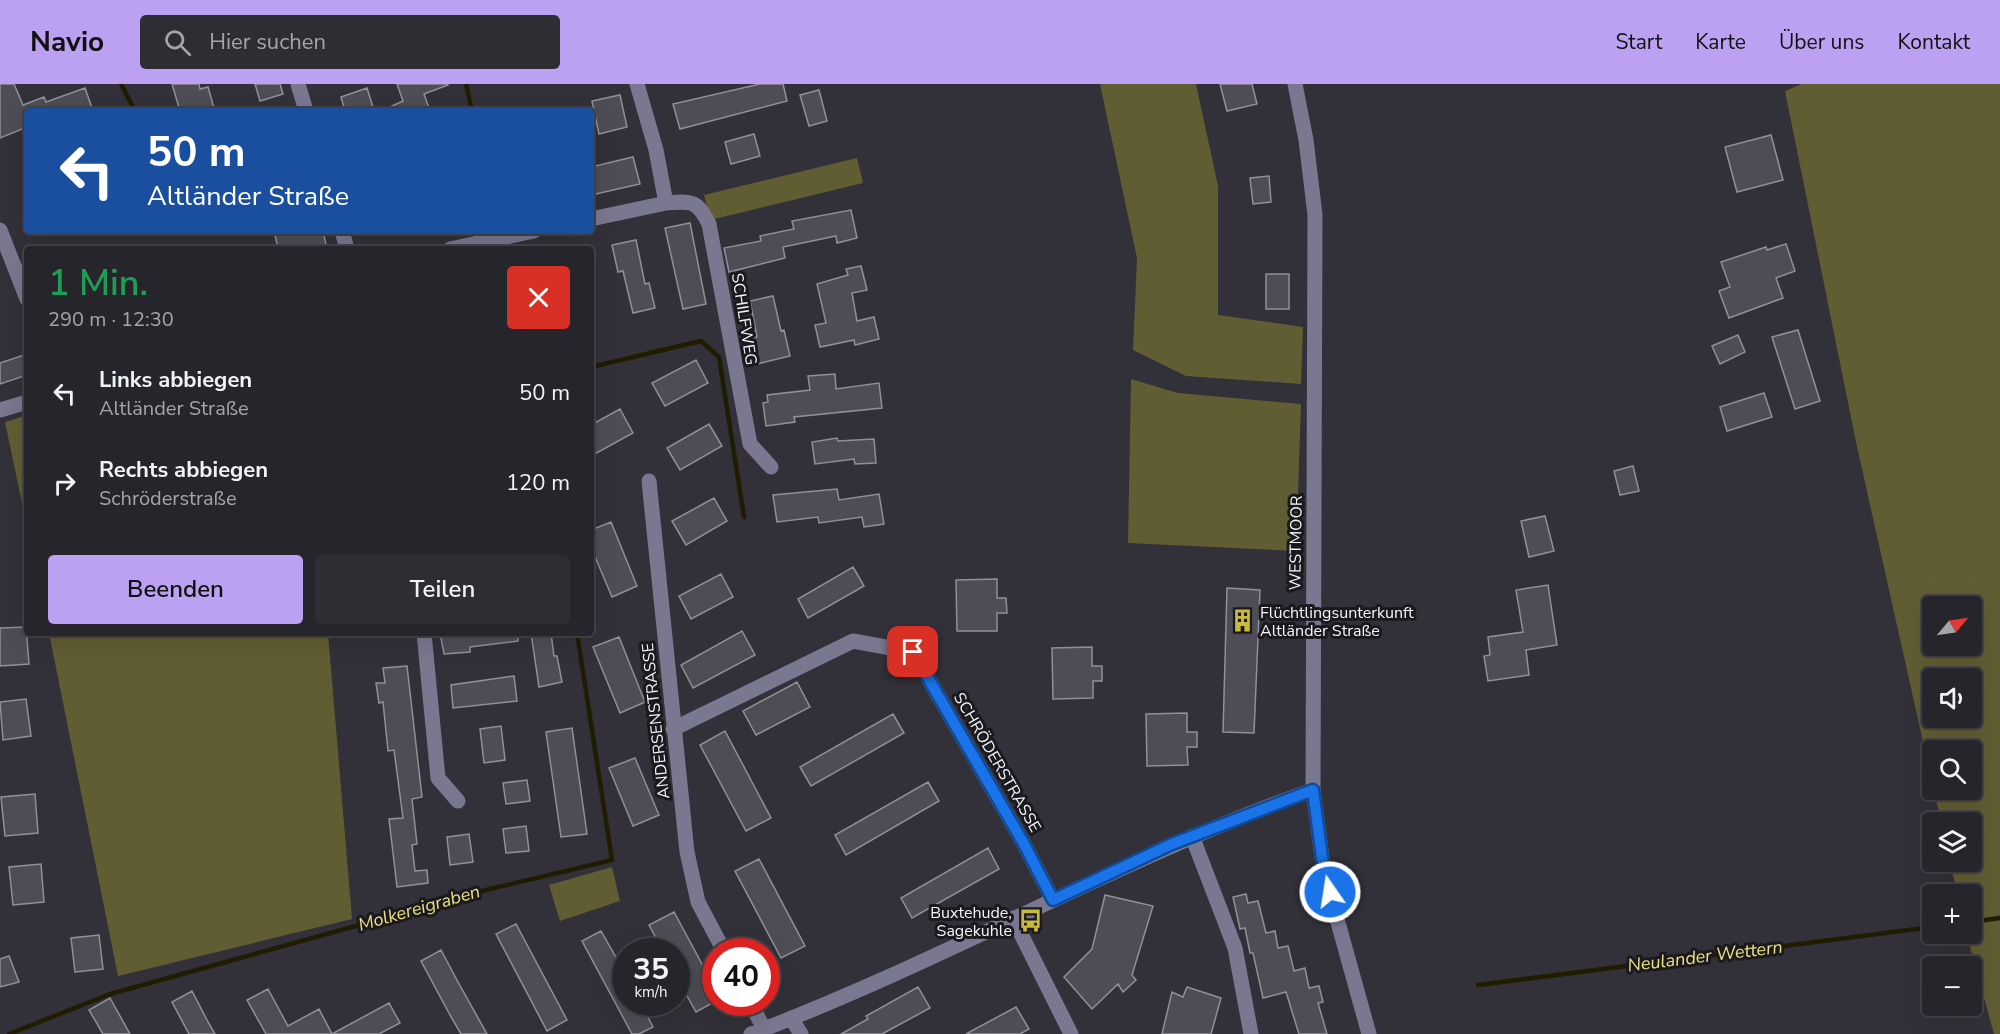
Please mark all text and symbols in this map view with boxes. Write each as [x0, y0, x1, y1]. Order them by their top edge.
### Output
search box [140, 15, 560, 69]
text: Navio [30, 23, 104, 61]
icon: search [161, 26, 194, 59]
text: Hier suchen [209, 27, 326, 57]
text: Start [1615, 28, 1662, 56]
text: Karte [1695, 28, 1746, 56]
text: Über uns [1779, 28, 1864, 56]
text: Kontakt [1897, 28, 1970, 56]
text: 50 m [147, 124, 246, 181]
icon: left [48, 132, 126, 210]
text: Altländer Straße [147, 178, 349, 215]
text: 1 Min. [48, 259, 148, 308]
button: close [507, 266, 570, 329]
street label: SCHILFWEG [726, 272, 762, 367]
text: 290 m · 12:30 [48, 306, 174, 333]
text: Links abbiegen [99, 365, 252, 395]
icon: left [48, 377, 81, 410]
text: 50 m [519, 378, 570, 408]
text: Altländer Straße [99, 395, 249, 422]
text: Rechts abbiegen [99, 455, 268, 485]
icon: right [48, 467, 81, 500]
text: 120 m [506, 468, 570, 498]
text: Schröderstraße [99, 485, 237, 512]
street label: WESTMOOR [1284, 495, 1308, 591]
button: Beenden [48, 555, 303, 624]
button: Teilen [315, 555, 570, 624]
north arrow [1922, 596, 1982, 656]
map controls [1922, 596, 1982, 1016]
place label: Flüchtlingsunterkunft Altländer Straße [1260, 602, 1414, 642]
building icon: Flüchtlingsunterkunft Altländer Straße [1229, 608, 1255, 634]
pin [887, 626, 938, 677]
icon: arrive [896, 635, 929, 668]
street label: ANDERSENSTRASSE [637, 642, 675, 800]
button: sound [1922, 668, 1982, 728]
street label: SCHRÖDERSTRASSE [948, 689, 1046, 836]
button: search [1922, 740, 1982, 800]
button: layers [1922, 812, 1982, 872]
position arrow [1298, 860, 1362, 924]
water label: Molkereigraben [355, 879, 483, 937]
button: + [1922, 884, 1982, 944]
place label: Buxtehude, Sagekuhle [930, 902, 1012, 942]
bus stop icon: Buxtehude, Sagekuhle [1017, 908, 1043, 934]
water label: Neulander Wettern [1626, 935, 1784, 977]
speed limit sign: 40 [702, 938, 780, 1016]
text: 35 [633, 949, 669, 990]
button: − [1922, 956, 1982, 1016]
text: km/h [634, 982, 668, 1002]

